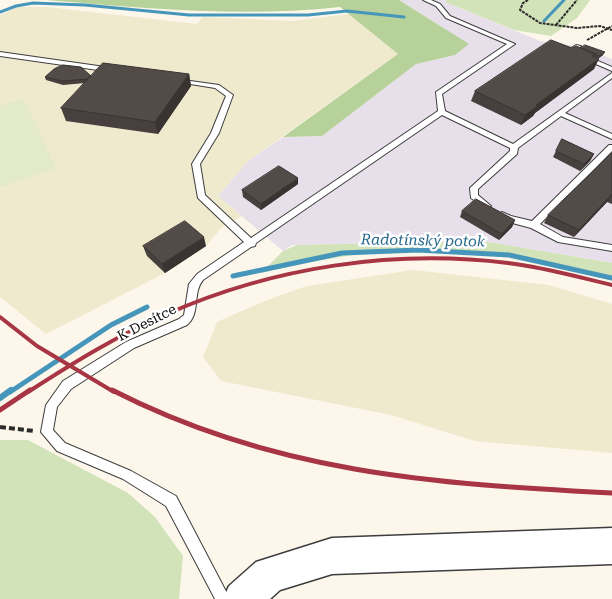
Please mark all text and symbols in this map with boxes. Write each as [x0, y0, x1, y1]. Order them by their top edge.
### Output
water label: Radotínský potok [361, 231, 485, 251]
street label: K Desítce [115, 301, 179, 345]

